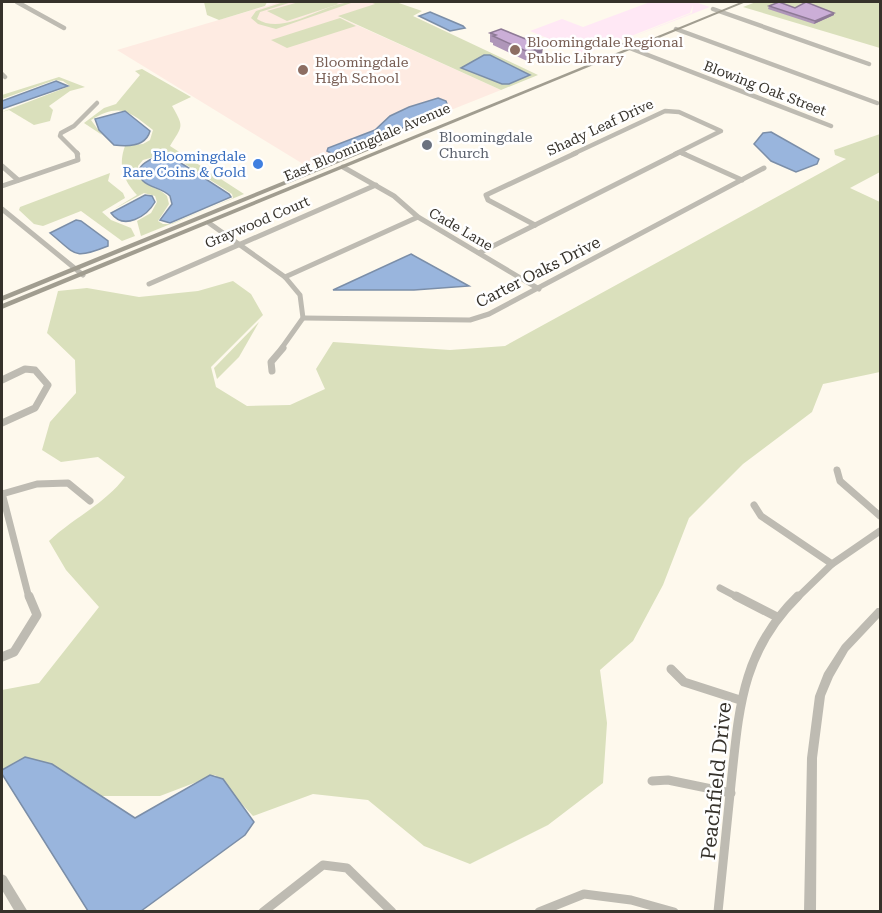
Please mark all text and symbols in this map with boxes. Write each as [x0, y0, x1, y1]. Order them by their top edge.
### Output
place label: Bloomingdale Regional Public Library [527, 34, 684, 66]
marker: Bloomingdale Regional Public Library [508, 43, 522, 57]
place label: Bloomingdale High School [315, 54, 409, 86]
street label: Blowing Oak Street [702, 57, 828, 119]
marker: Bloomingdale High School [296, 63, 310, 77]
street label: Shady Leaf Drive [544, 95, 656, 159]
street label: East Bloomingdale Avenue [281, 100, 453, 184]
place label: Bloomingdale Church [439, 129, 533, 161]
marker: Bloomingdale Church [420, 138, 434, 152]
place label: Bloomingdale Rare Coins & Gold [123, 148, 246, 180]
marker: Bloomingdale Rare Coins & Gold [251, 157, 265, 171]
street label: Graywood Court [202, 193, 312, 251]
street label: Cade Lane [426, 204, 496, 254]
street label: Carter Oaks Drive [473, 232, 604, 312]
street label: Peachfield Drive [696, 701, 736, 861]

